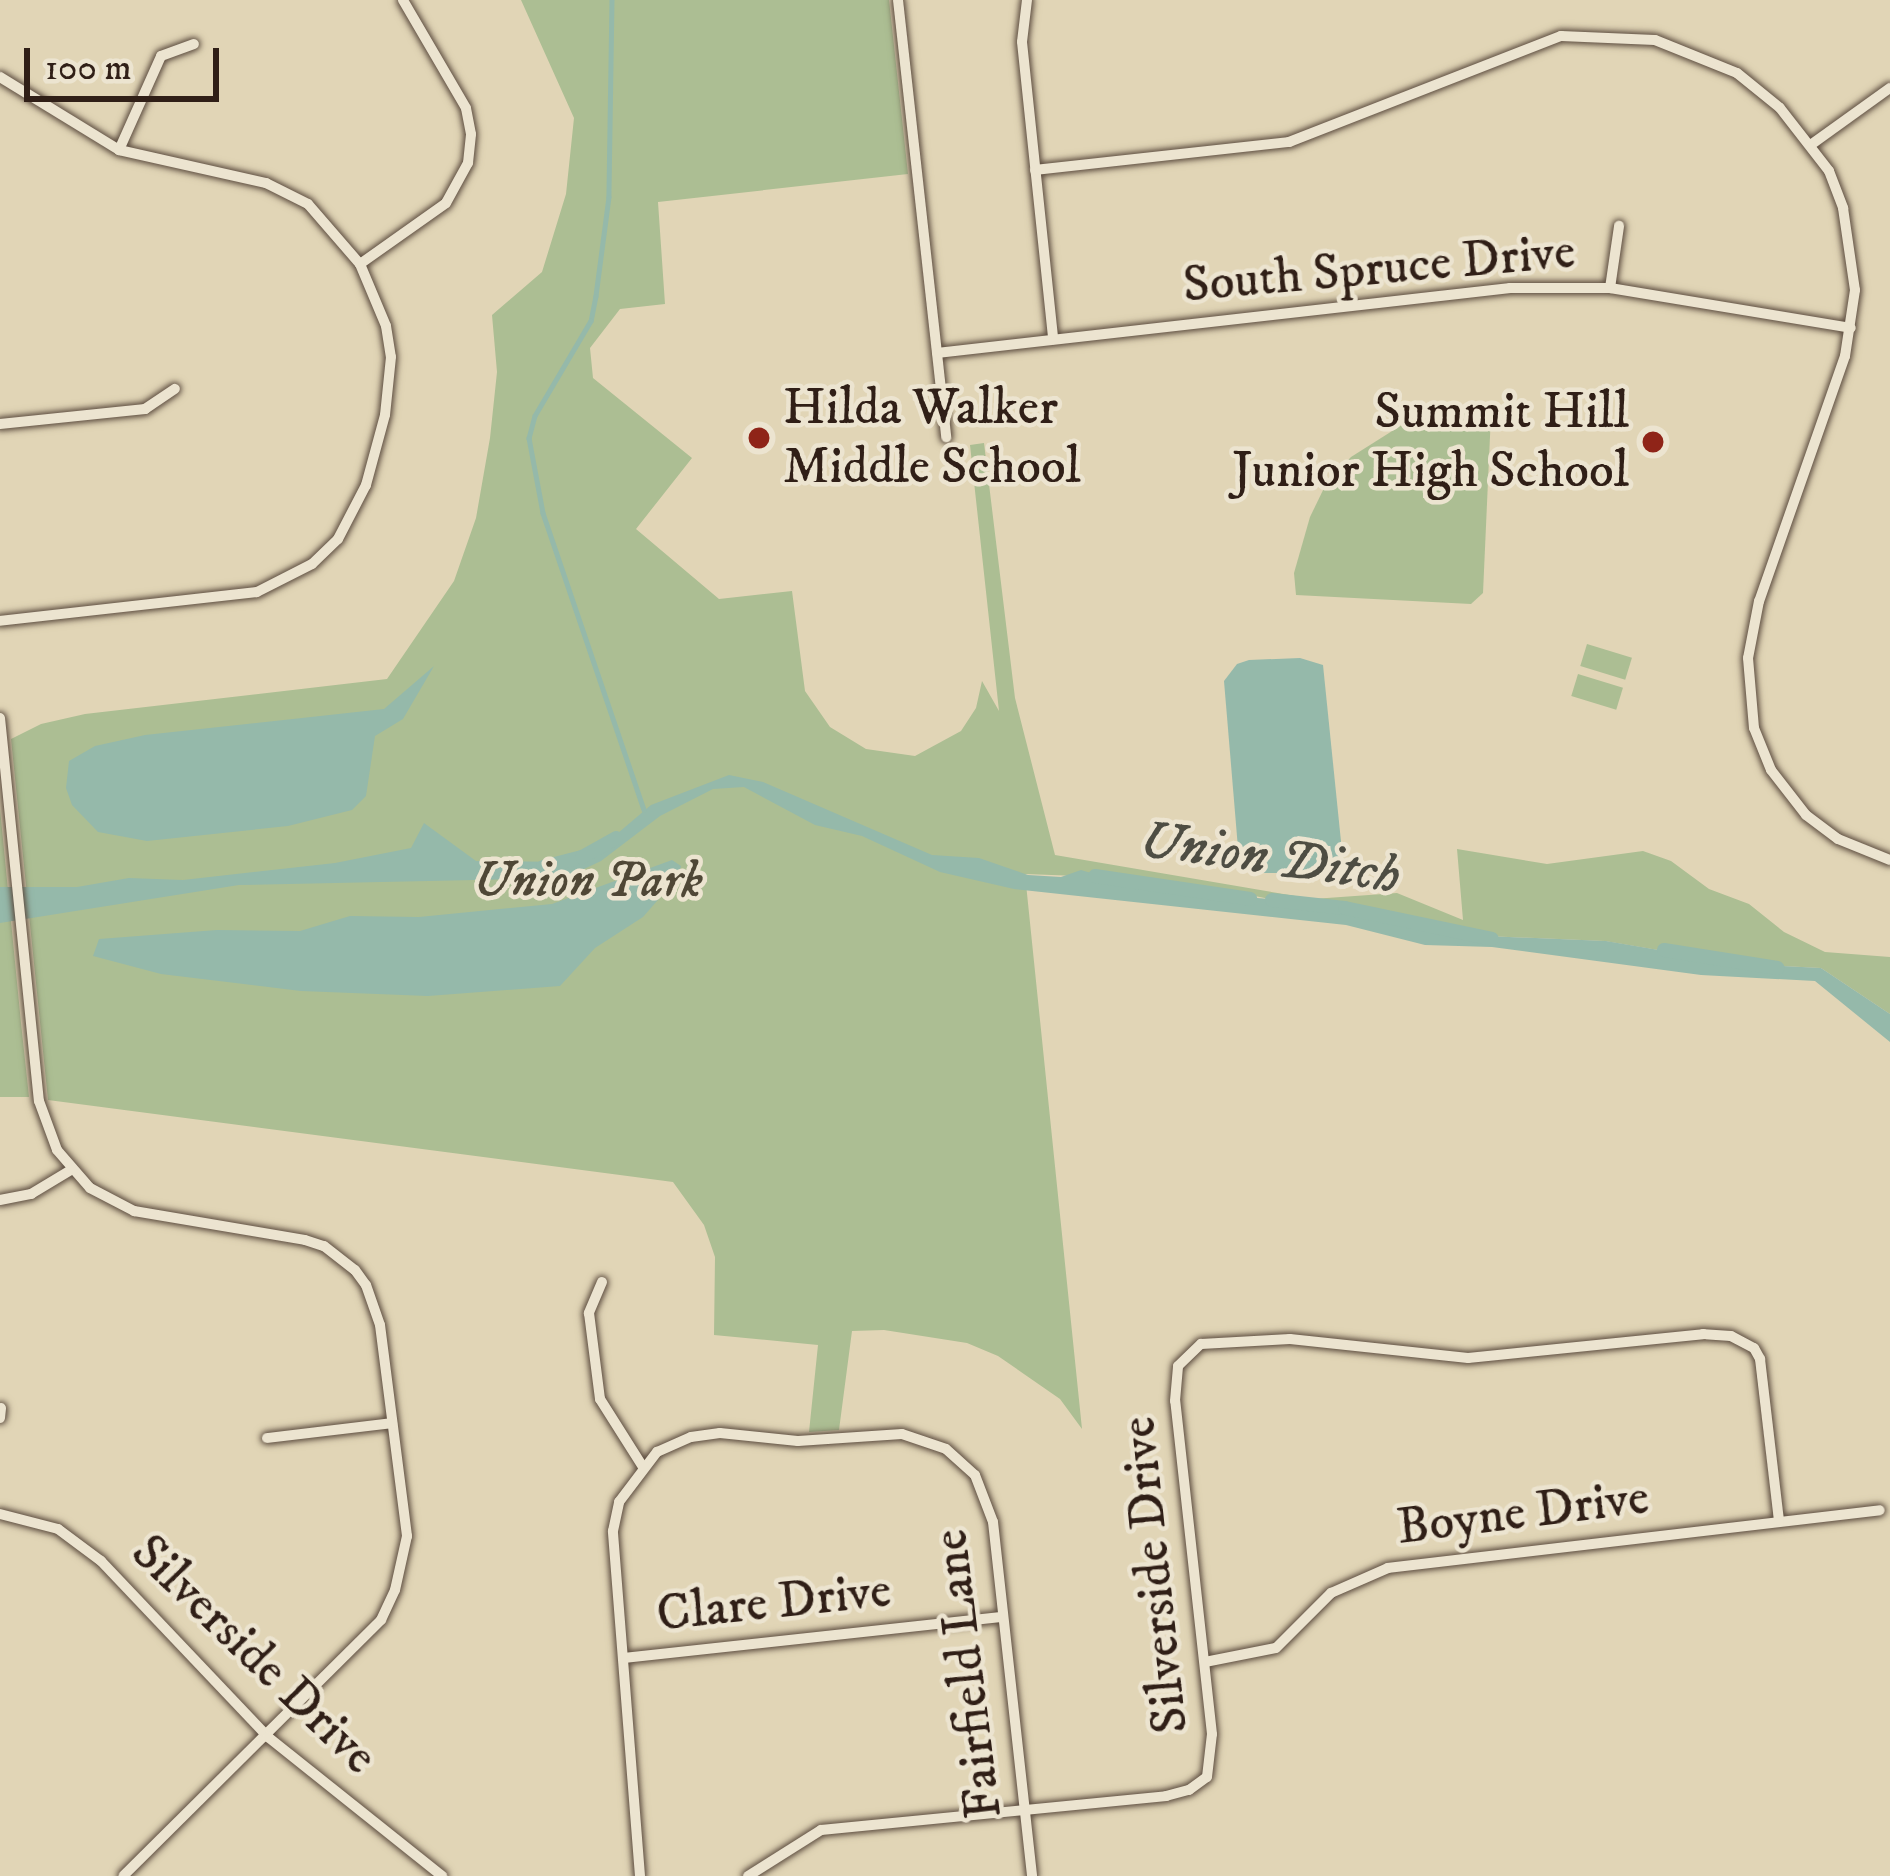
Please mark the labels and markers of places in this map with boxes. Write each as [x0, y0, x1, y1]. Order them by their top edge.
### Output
place label: Hilda Walker Middle School [783, 378, 1081, 498]
place label: Summit Hill Junior High School [1232, 382, 1629, 502]
marker: Hilda Walker Middle School [746, 425, 772, 451]
marker: Summit Hill Junior High School [1640, 429, 1666, 455]

